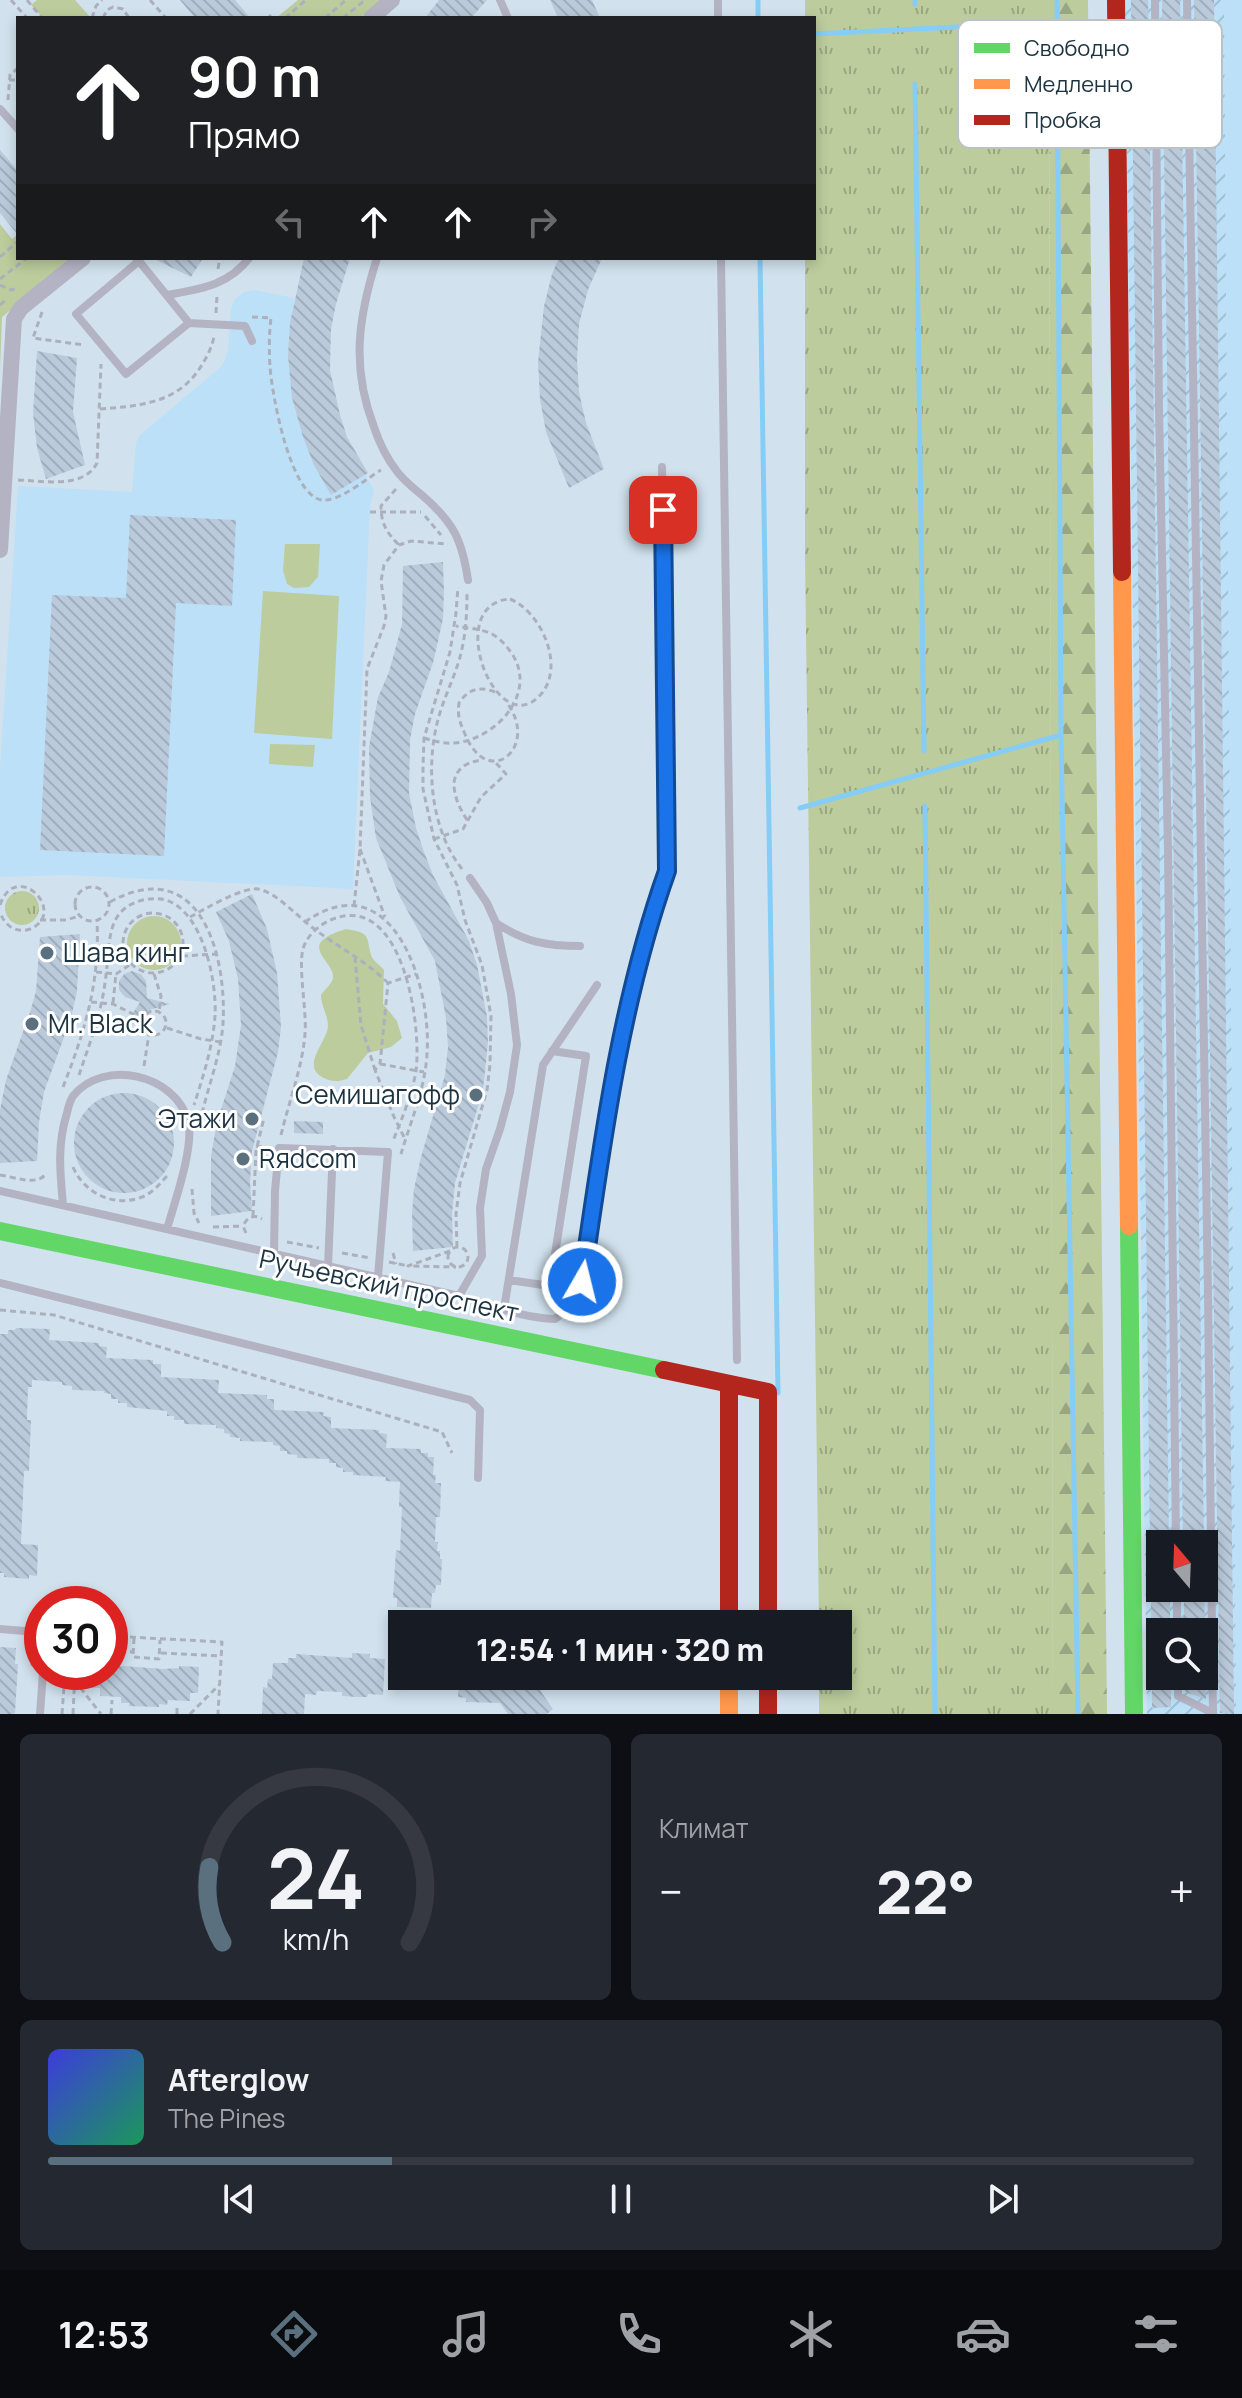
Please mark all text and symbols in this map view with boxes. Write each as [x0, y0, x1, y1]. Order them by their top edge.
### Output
legend [958, 20, 1222, 148]
text: Свободно [1024, 33, 1130, 63]
text: 90 m [188, 37, 321, 114]
icon: ahead [56, 48, 160, 152]
text: Медленно [1024, 69, 1133, 99]
text: Пробка [1024, 105, 1101, 135]
text: Прямо [188, 110, 300, 159]
icon: left [268, 200, 312, 244]
icon: ahead [352, 200, 396, 244]
icon: ahead [436, 200, 480, 244]
icon: right [520, 200, 564, 244]
pin [629, 476, 697, 544]
icon: arrive [641, 488, 685, 532]
place label: Шава кинг [63, 934, 190, 970]
marker: Шава кинг [38, 944, 56, 962]
place label: Mr. Black [48, 1005, 154, 1041]
marker: Mr. Black [23, 1015, 41, 1033]
place label: Семишагофф [295, 1076, 460, 1112]
marker: Семишагофф [467, 1086, 485, 1104]
place label: Этажи [158, 1100, 236, 1136]
marker: Этажи [243, 1110, 261, 1128]
place label: Rяdcom [259, 1140, 357, 1176]
marker: Rяdcom [234, 1150, 252, 1168]
street label: Ручьевский проспект [256, 1240, 522, 1330]
position arrow [540, 1240, 624, 1324]
north arrow [1146, 1530, 1218, 1602]
map controls [1146, 1530, 1218, 1690]
speed limit sign: 30 [24, 1586, 128, 1690]
button: search [1146, 1618, 1218, 1690]
text: 12:54 · 1 мин · 320 m [476, 1629, 764, 1670]
text: Климат [659, 1810, 749, 1846]
text: 24 [266, 1820, 365, 1934]
text: 22° [876, 1850, 975, 1932]
text: − [659, 1861, 683, 1921]
text: + [1169, 1861, 1194, 1921]
text: km/h [282, 1920, 349, 1959]
text: Afterglow [168, 2059, 309, 2100]
text: The Pines [168, 2100, 285, 2136]
icon: previous [217, 2177, 261, 2221]
icon: pause [599, 2177, 643, 2221]
icon: next [981, 2177, 1025, 2221]
icon: directions [266, 2306, 322, 2362]
icon: music [438, 2306, 494, 2362]
icon: phone [611, 2306, 667, 2362]
icon: climate [783, 2306, 839, 2362]
icon: car [955, 2306, 1011, 2362]
icon: filters [1128, 2306, 1184, 2362]
text: 12:53 [58, 2310, 150, 2359]

